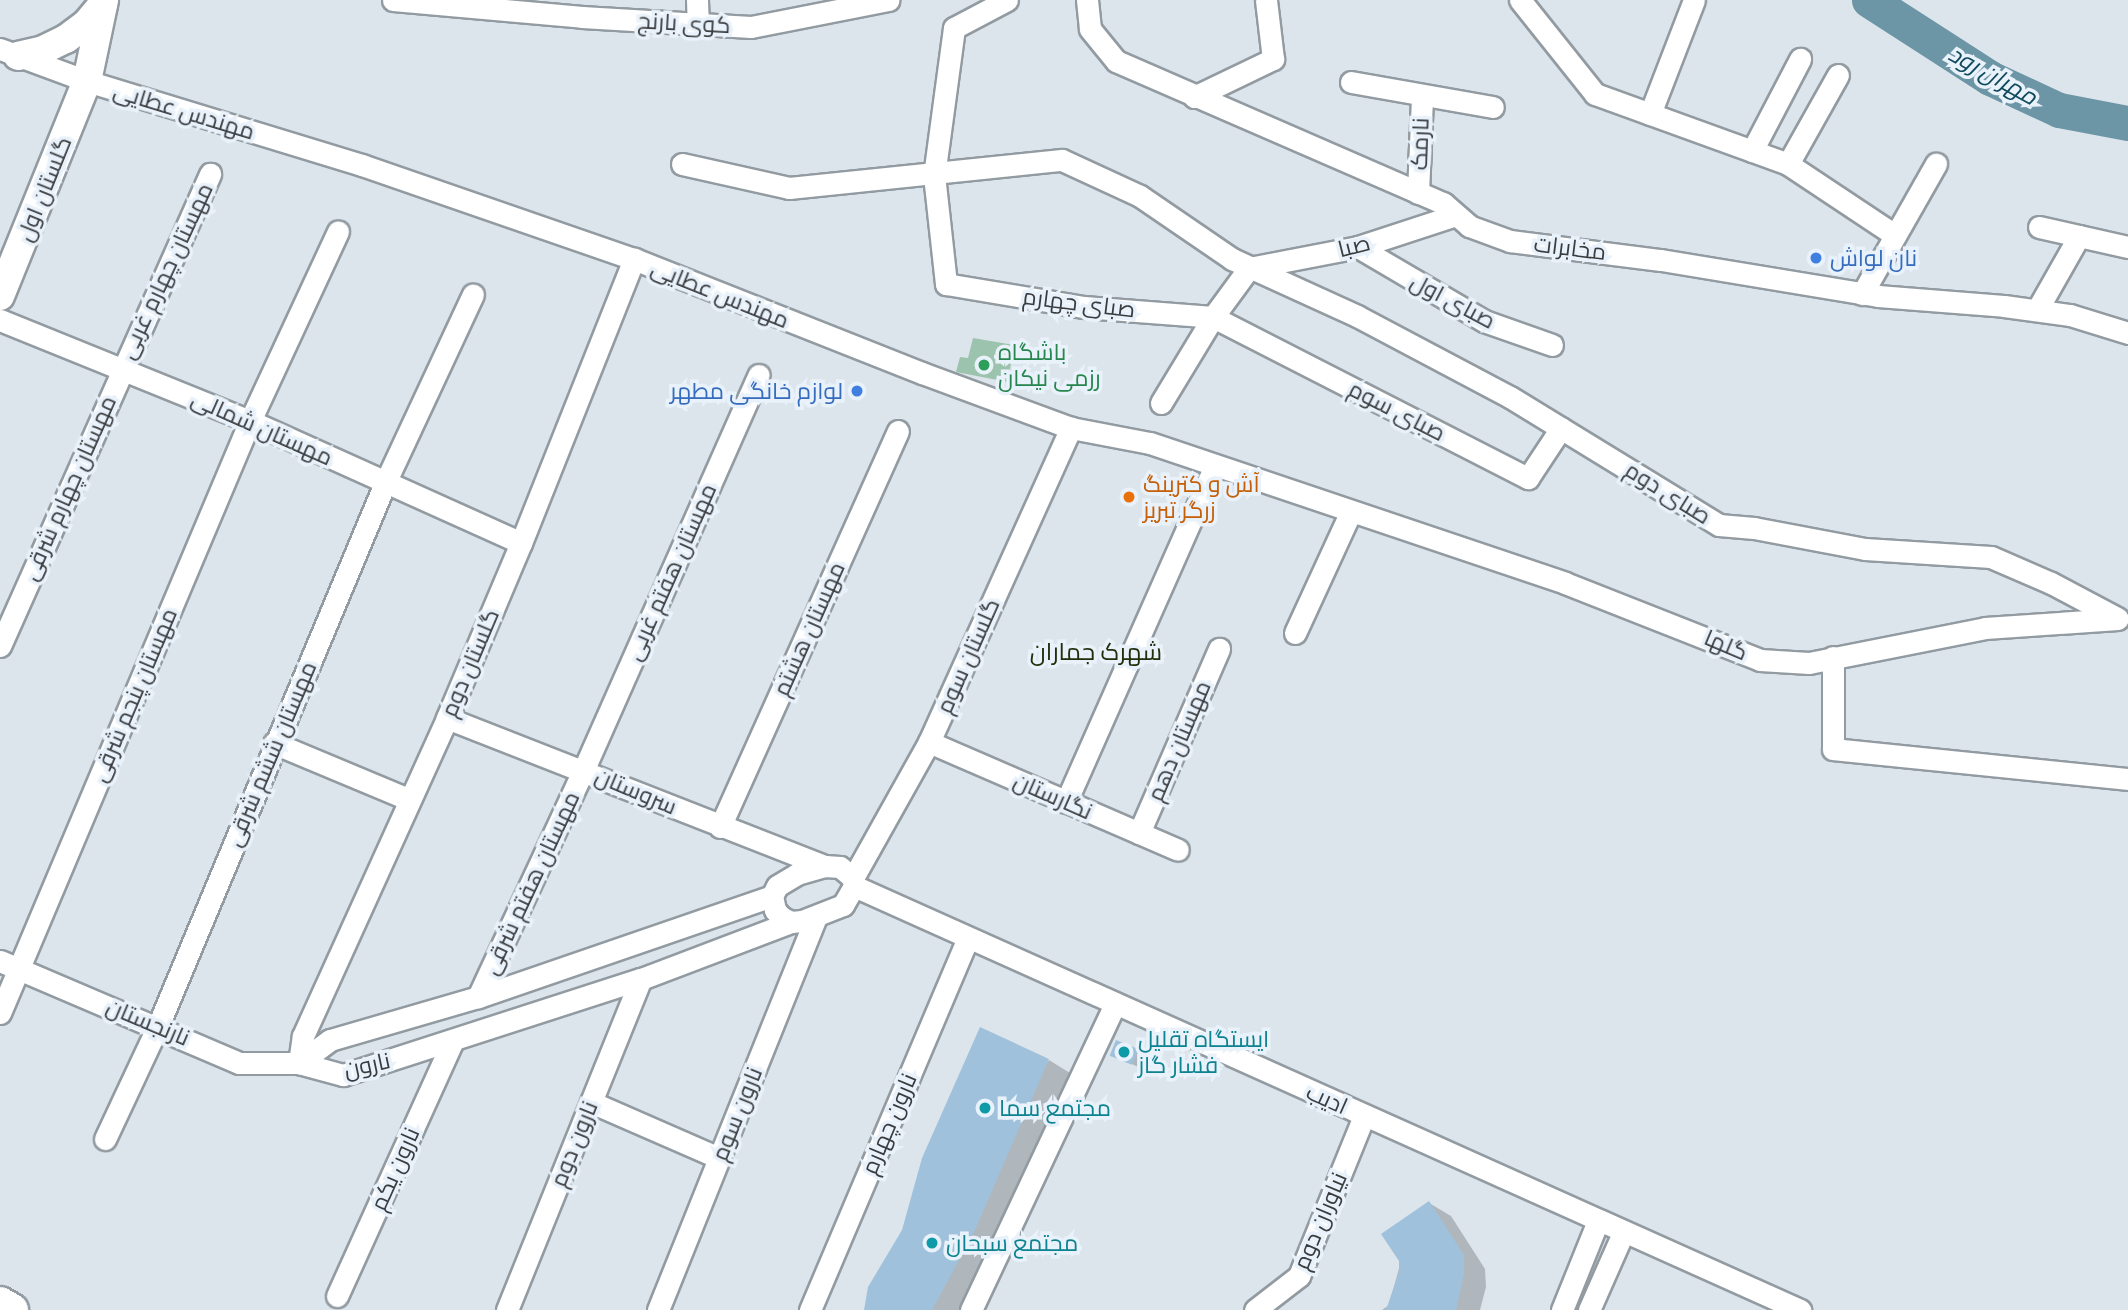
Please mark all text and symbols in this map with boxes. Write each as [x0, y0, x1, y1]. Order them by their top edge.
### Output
street label: کوی بارنج [637, 7, 731, 39]
water label: مهران رود [1944, 39, 2042, 111]
street label: مهندس عطایی [110, 76, 258, 146]
street label: نارمک [1405, 117, 1435, 171]
street label: گلستان اول [11, 133, 77, 245]
street label: مهستان چهارم غربی [113, 179, 219, 363]
street label: صبا [1335, 229, 1373, 263]
street label: مخابرات [1532, 230, 1608, 266]
place label: نان لواش [1830, 244, 1917, 272]
marker: نان لواش [1808, 250, 1824, 266]
street label: مهندس عطایی [647, 254, 793, 334]
street label: صبای اول [1406, 267, 1500, 335]
street label: صبای چهارم [1021, 282, 1137, 324]
place label: باشگاه رزمی نیکان [998, 338, 1101, 392]
marker: باشگاه رزمی نیکان [976, 357, 992, 373]
street label: صبای سوم [1344, 375, 1450, 447]
place label: لوازم خانگی مطهر [670, 377, 843, 405]
marker: لوازم خانگی مطهر [849, 383, 865, 399]
street label: مهستان شمالی [187, 385, 337, 471]
street label: مهستان چهارم شرقی [16, 391, 122, 585]
street label: صبای دوم [1620, 456, 1716, 530]
place label: آش و کترینگ زرگر تبریز [1143, 470, 1260, 524]
street label: مهستان هفتم غربی [620, 479, 722, 665]
marker: آش و کترینگ زرگر تبریز [1121, 489, 1137, 505]
street label: مهستان هشتم [767, 558, 851, 700]
street label: گلستان سوم [930, 594, 1006, 718]
street label: مهستان پنجم شرقی [85, 604, 183, 786]
street label: گلستان دوم [435, 605, 505, 721]
street label: گلها [1700, 624, 1752, 666]
district label: شهرک جماران [1030, 638, 1162, 666]
street label: مهستان ششم شرقی [220, 657, 322, 851]
street label: مهستان دهم [1141, 677, 1217, 805]
street label: سروستان [591, 762, 681, 820]
street label: نگارستان [1009, 766, 1097, 826]
street label: مهستان هفتم شرقی [476, 787, 586, 979]
street label: نارنجستان [102, 992, 194, 1052]
place label: ایستگاه تقلیل فشار گاز [1138, 1025, 1269, 1079]
marker: ایستگاه تقلیل فشار گاز [1116, 1044, 1132, 1060]
street label: نارون [341, 1047, 393, 1083]
street label: نارون سوم [706, 1063, 768, 1165]
street label: نارون چهارم [855, 1069, 923, 1179]
street label: ادیب [1302, 1078, 1352, 1120]
place label: مجتمع سما [999, 1094, 1111, 1122]
street label: نارون دوم [544, 1097, 604, 1191]
marker: مجتمع سما [977, 1100, 993, 1116]
street label: نارون یکم [364, 1123, 426, 1215]
street label: نیاوران دوم [1287, 1168, 1353, 1274]
place label: مجتمع سبحان [946, 1229, 1078, 1257]
marker: مجتمع سبحان [924, 1235, 940, 1251]

